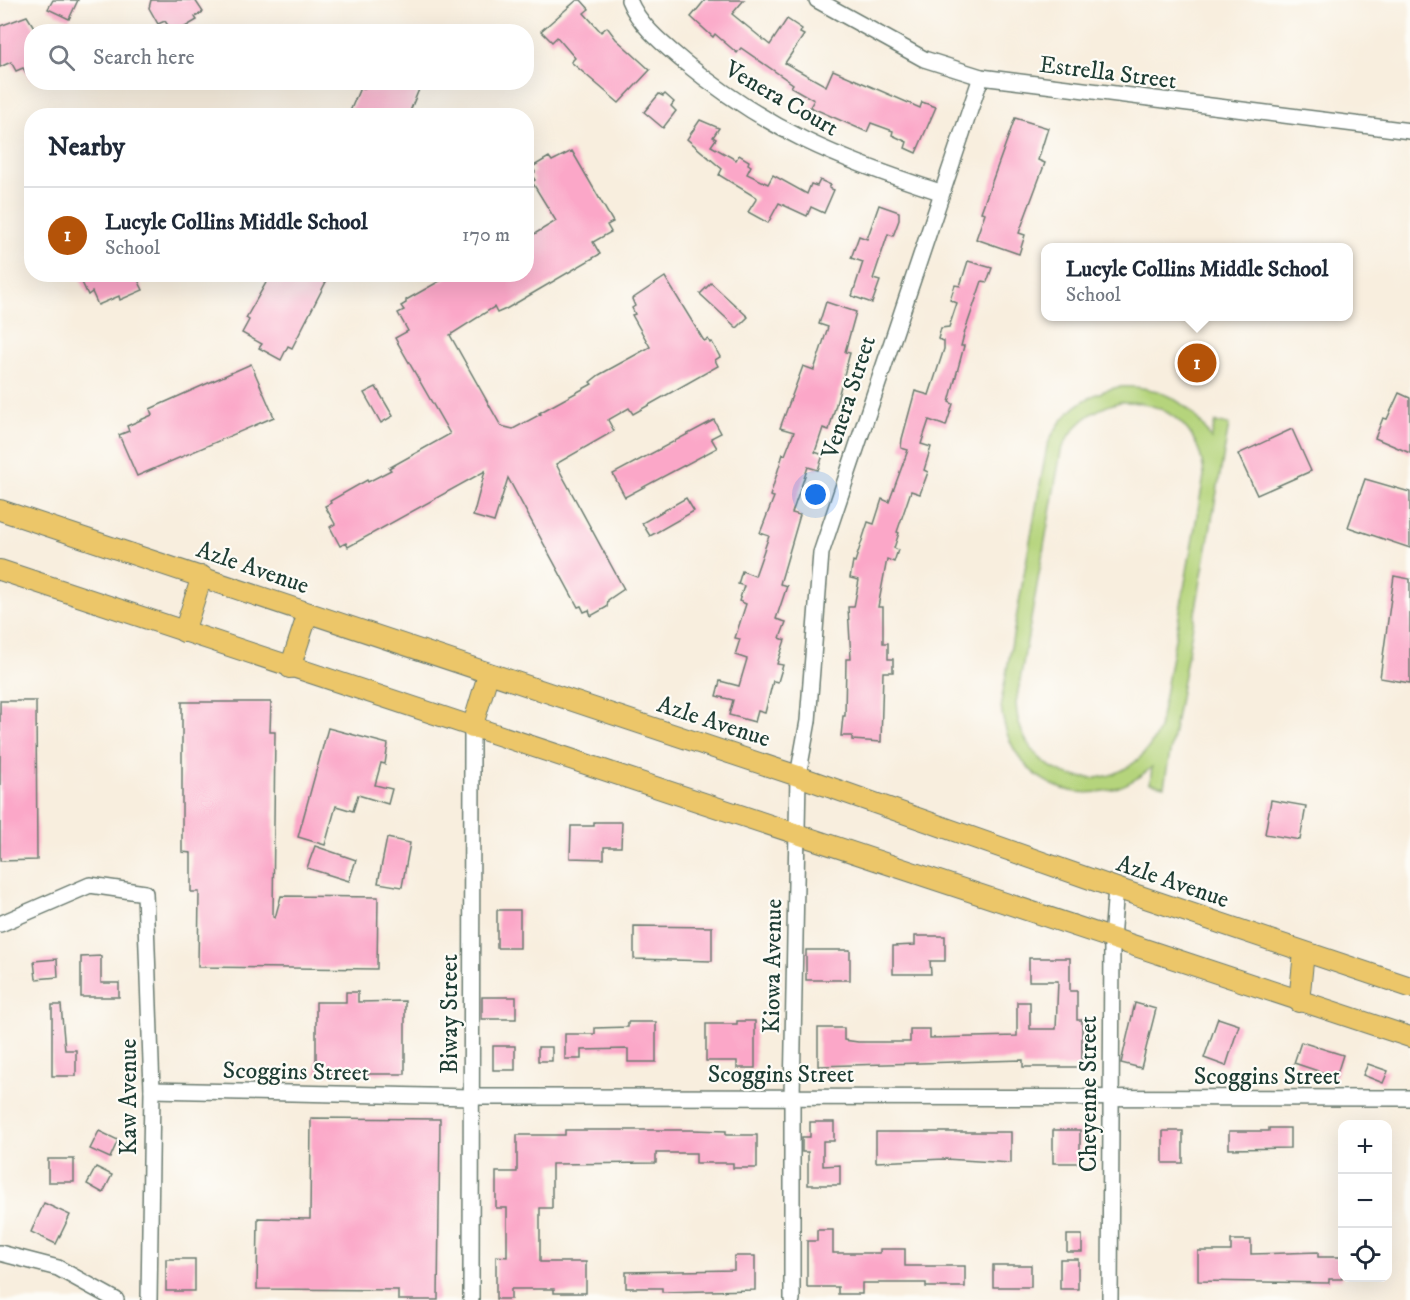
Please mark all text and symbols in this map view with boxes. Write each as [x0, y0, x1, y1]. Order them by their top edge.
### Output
search box [24, 24, 534, 90]
icon: search [45, 41, 78, 74]
text: Search here [93, 44, 195, 71]
street label: Estrella Street [1038, 50, 1179, 96]
street label: Venera Court [718, 54, 844, 144]
text: Nearby [48, 131, 125, 164]
text: Lucyle Collins Middle School [105, 209, 368, 236]
text: 1 [64, 223, 71, 248]
text: 170 m [462, 223, 510, 248]
text: School [105, 236, 160, 261]
popup [1041, 243, 1353, 321]
text: Lucyle Collins Middle School [1066, 256, 1328, 283]
text: School [1066, 283, 1121, 308]
street label: Venera Street [815, 332, 883, 463]
pin: 1 [1178, 340, 1216, 386]
your location [801, 480, 830, 509]
street label: Azle Avenue [192, 535, 313, 601]
street label: Azle Avenue [653, 690, 774, 754]
street label: Azle Avenue [1112, 849, 1233, 915]
street label: Kiowa Avenue [757, 898, 789, 1034]
street label: Biway Street [435, 954, 465, 1074]
street label: Cheyenne Street [1074, 1015, 1104, 1172]
street label: Kaw Avenue [114, 1039, 144, 1155]
street label: Scoggins Street [222, 1056, 370, 1088]
street label: Scoggins Street [708, 1060, 855, 1090]
street label: Scoggins Street [1194, 1062, 1341, 1092]
map controls [1338, 1120, 1392, 1282]
button: + [1338, 1120, 1392, 1174]
button: − [1338, 1174, 1392, 1228]
button: locate [1338, 1228, 1392, 1282]

